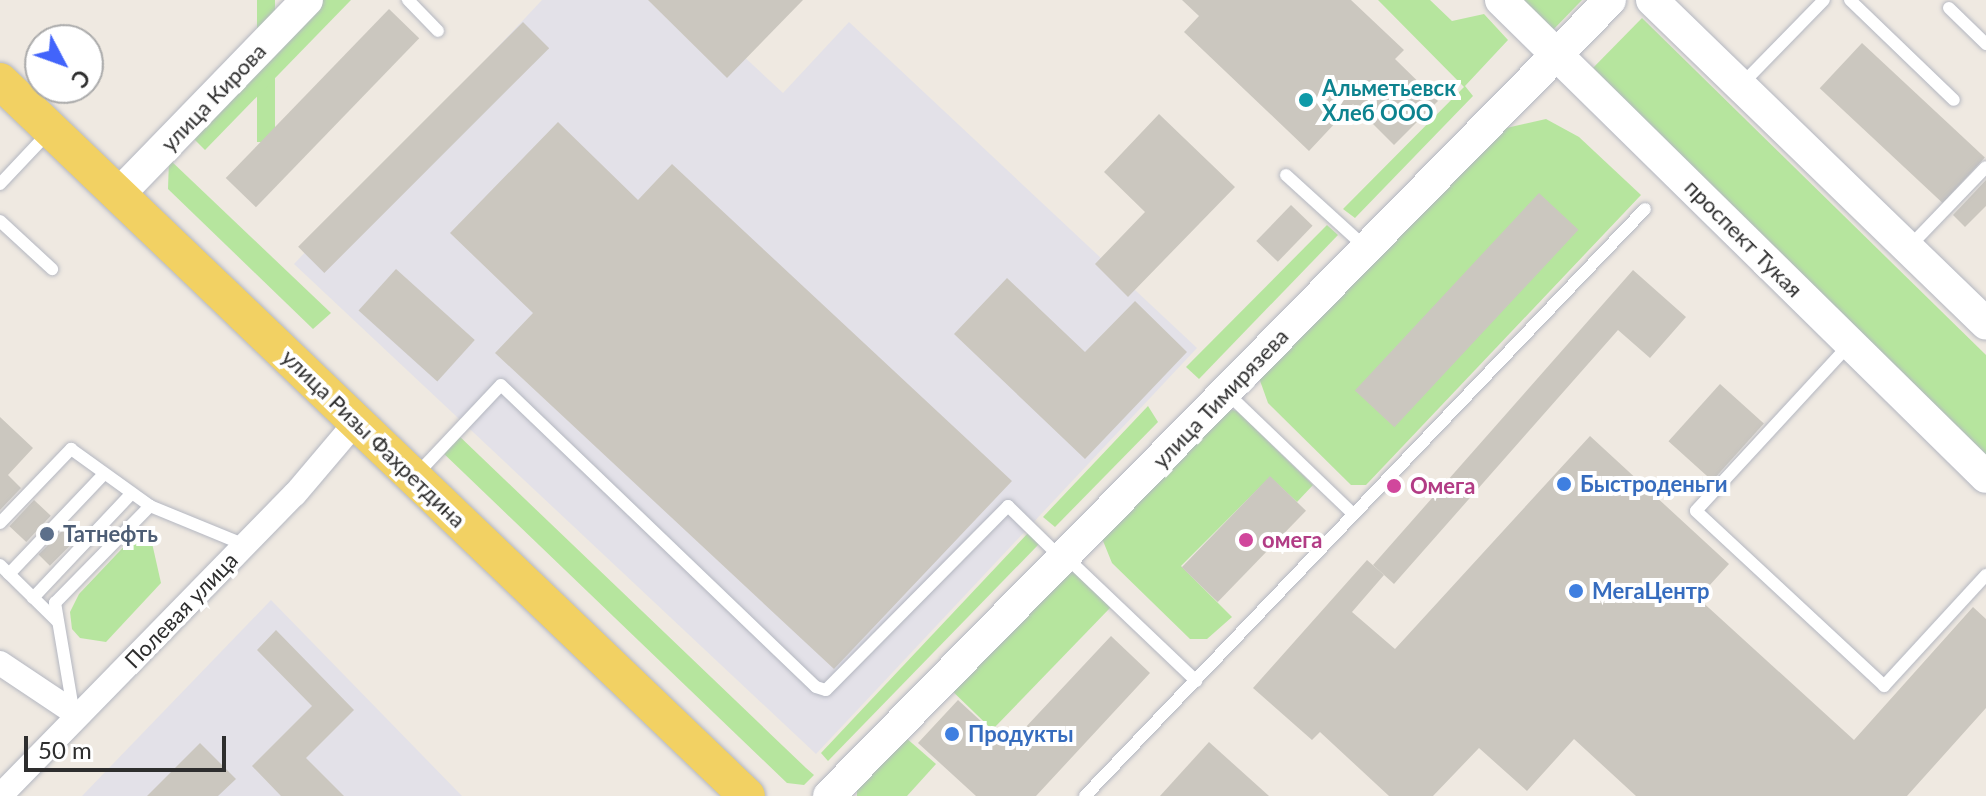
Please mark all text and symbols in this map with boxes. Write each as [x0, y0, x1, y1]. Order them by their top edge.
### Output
north arrow [24, 24, 104, 104]
street label: улица Кирова [155, 38, 271, 156]
text: С [66, 64, 96, 93]
place label: Альметьевск Хлеб ООО [1322, 74, 1456, 126]
marker: Альметьевск Хлеб ООО [1297, 91, 1315, 109]
street label: проспект Тукая [1680, 174, 1808, 302]
street label: улица Тимирязева [1147, 323, 1293, 473]
street label: улица Ризы Фахретдина [277, 343, 471, 533]
place label: Быстроденьги [1580, 471, 1727, 497]
place label: Омега [1410, 473, 1475, 499]
marker: Быстроденьги [1555, 475, 1573, 493]
marker: Омега [1385, 477, 1403, 495]
place label: Татнефть [63, 521, 158, 547]
marker: Татнефть [38, 525, 56, 543]
place label: омега [1262, 527, 1322, 553]
marker: омега [1237, 531, 1255, 549]
street label: Полевая улица [119, 547, 243, 673]
place label: МегаЦентр [1592, 578, 1710, 604]
marker: МегаЦентр [1567, 582, 1585, 600]
scale bar [28, 720, 230, 770]
place label: Продукты [968, 721, 1074, 747]
marker: Продукты [943, 725, 961, 743]
text: 50 m [38, 735, 92, 764]

